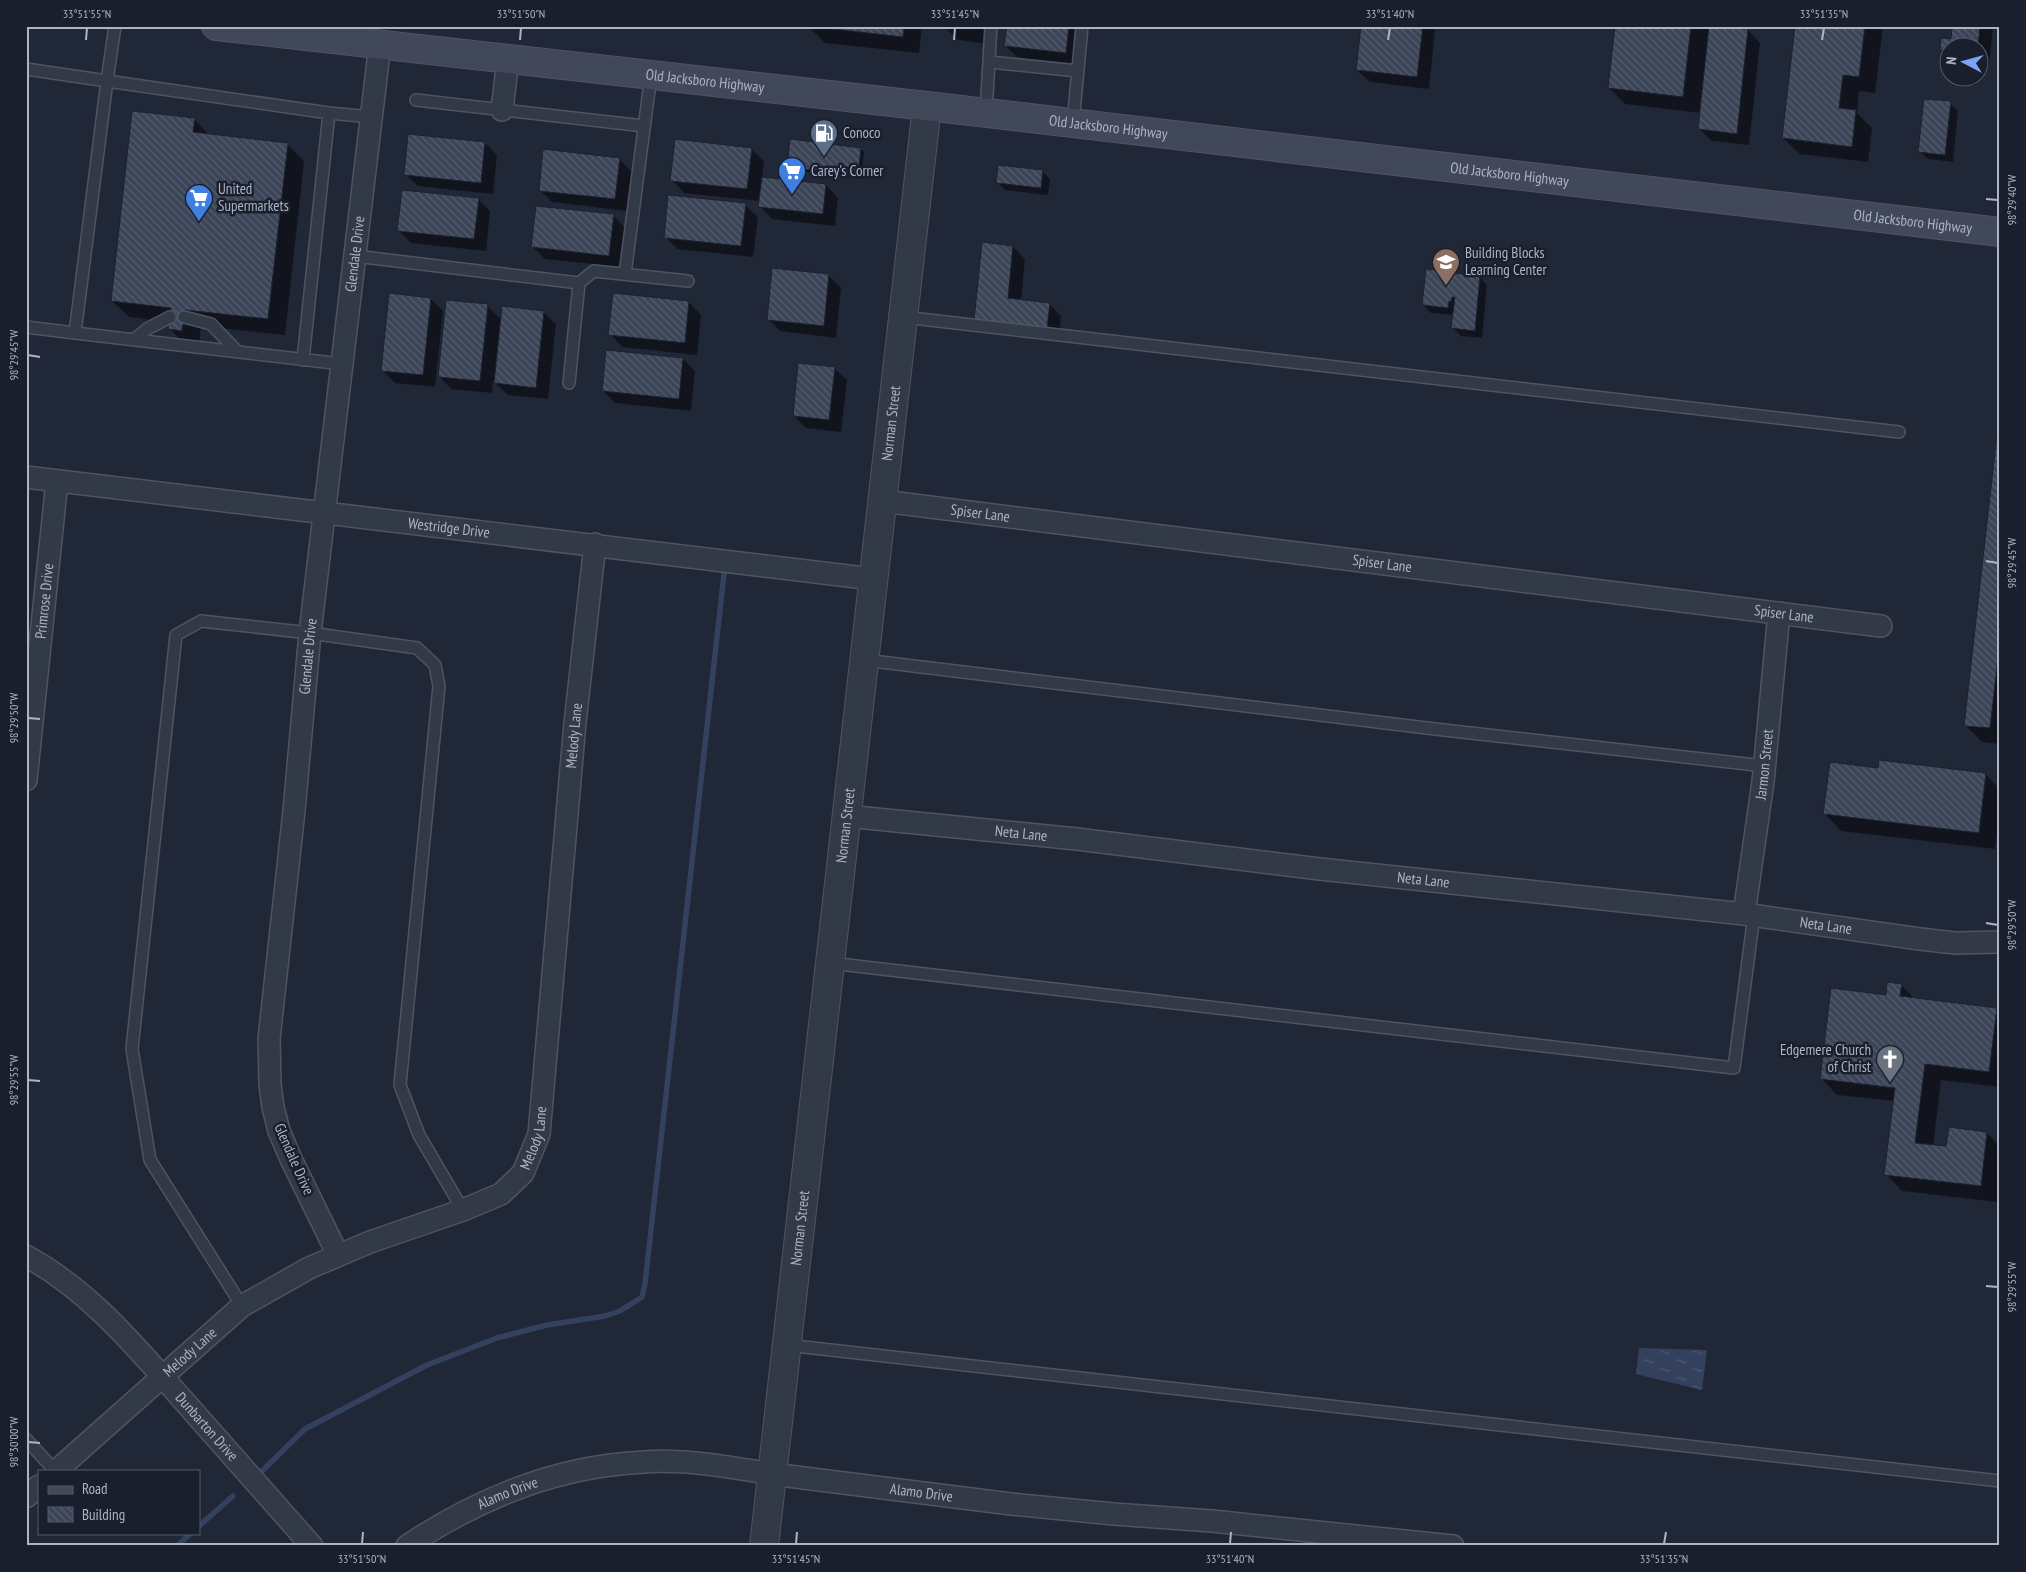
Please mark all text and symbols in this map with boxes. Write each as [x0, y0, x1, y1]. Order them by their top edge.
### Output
text: 33°51'55"N [63, 6, 111, 21]
text: 33°51'50"N [497, 6, 545, 21]
text: 33°51'45"N [931, 6, 979, 21]
text: 33°51'40"N [1366, 6, 1414, 21]
text: 33°51'35"N [1800, 6, 1848, 21]
north arrow [1938, 38, 1988, 88]
text: N [1942, 56, 1960, 65]
street label: Old Jacksboro Highway [645, 64, 766, 97]
street label: Old Jacksboro Highway [1048, 110, 1169, 143]
fuel station icon: Conoco [809, 118, 839, 157]
place label: Conoco [843, 123, 881, 142]
supermarket icon: Carey's Corner [777, 156, 807, 195]
street label: Old Jacksboro Highway [1449, 158, 1570, 190]
place label: Carey's Corner [811, 161, 884, 180]
text: 98°29'40"W [2004, 175, 2019, 225]
place label: United Supermarkets [218, 179, 289, 215]
supermarket icon: United Supermarkets [184, 183, 214, 222]
street label: Old Jacksboro Highway [1853, 205, 1973, 238]
street label: Glendale Drive [341, 215, 368, 293]
place label: Building Blocks Learning Center [1465, 243, 1547, 279]
school or university icon: Building Blocks Learning Center [1431, 247, 1461, 286]
text: 98°29'45"W [6, 330, 21, 380]
street label: Norman Street [877, 385, 904, 462]
street label: Spiser Lane [950, 500, 1011, 526]
street label: Westridge Drive [407, 513, 491, 542]
text: 98°29'45"W [2004, 538, 2019, 588]
street label: Spiser Lane [1351, 550, 1413, 576]
street label: Primrose Drive [31, 562, 57, 640]
street label: Spiser Lane [1753, 600, 1815, 626]
street label: Glendale Drive [295, 617, 321, 695]
text: 98°29'50"W [6, 693, 21, 743]
street label: Melody Lane [561, 702, 586, 769]
street label: Jarmon Street [1750, 728, 1777, 802]
street label: Norman Street [831, 787, 859, 864]
street label: Neta Lane [994, 821, 1048, 845]
street label: Neta Lane [1396, 867, 1451, 892]
text: 98°29'50"W [2004, 900, 2019, 950]
street label: Neta Lane [1799, 912, 1853, 938]
place label: Edgemere Church of Christ [1780, 1040, 1871, 1076]
church icon: Edgemere Church of Christ [1875, 1044, 1905, 1083]
text: 98°29'55"W [6, 1055, 21, 1105]
street label: Melody Lane [515, 1106, 550, 1172]
street label: Glendale Drive [270, 1120, 319, 1198]
street label: Norman Street [786, 1189, 813, 1266]
text: 98°29'55"W [2004, 1262, 2019, 1312]
street label: Melody Lane [159, 1323, 220, 1381]
street label: Dunbarton Drive [172, 1388, 243, 1465]
text: 98°30'00"W [6, 1417, 21, 1467]
legend [38, 1470, 200, 1534]
street label: Alamo Drive [474, 1472, 540, 1513]
text: Road [82, 1479, 108, 1498]
street label: Alamo Drive [889, 1479, 954, 1506]
text: Building [82, 1505, 125, 1524]
text: 33°51'50"N [338, 1551, 386, 1566]
text: 33°51'45"N [772, 1551, 820, 1566]
text: 33°51'40"N [1206, 1551, 1254, 1566]
text: 33°51'35"N [1640, 1551, 1688, 1566]

